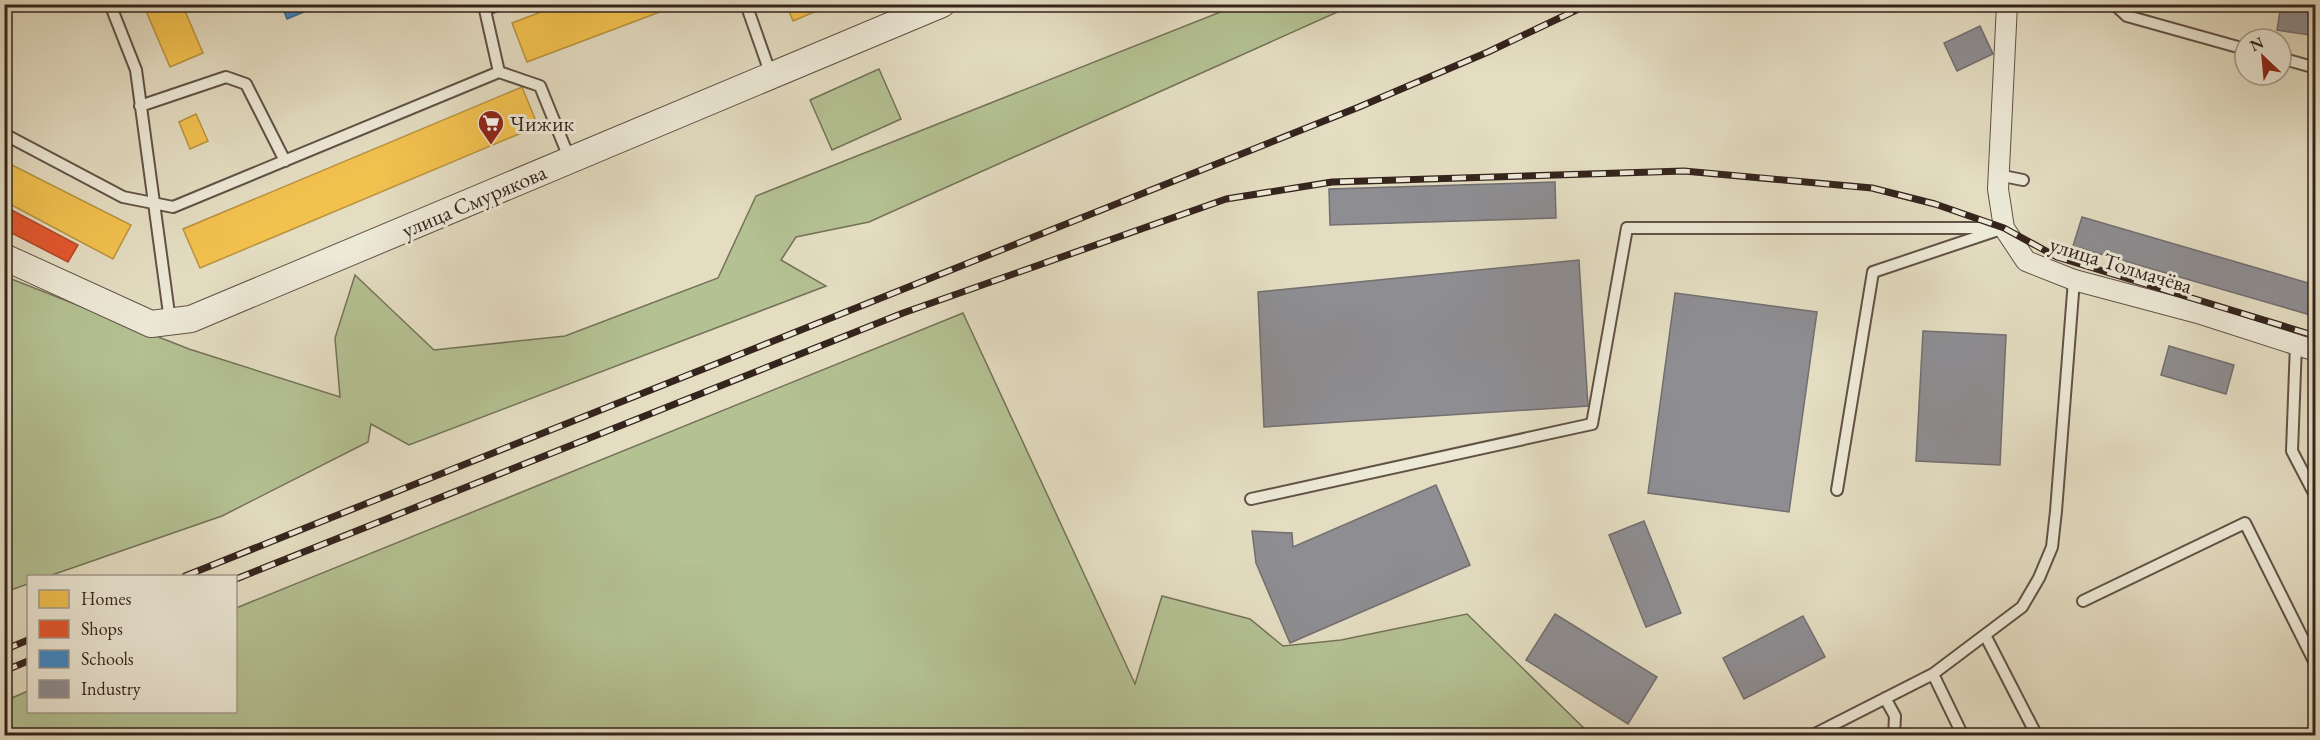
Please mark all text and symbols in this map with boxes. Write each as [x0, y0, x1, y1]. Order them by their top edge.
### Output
north arrow [2233, 27, 2293, 87]
text: N [2246, 32, 2267, 56]
supermarket icon: Чижик [476, 108, 506, 146]
place label: Чижик [510, 109, 575, 138]
street label: улица Смурякова [397, 157, 551, 245]
street label: улица Толмачёва [2046, 230, 2196, 301]
legend [27, 575, 237, 713]
text: Homes [81, 587, 132, 610]
text: Shops [81, 617, 123, 640]
text: Schools [81, 647, 134, 670]
text: Industry [81, 677, 141, 700]

